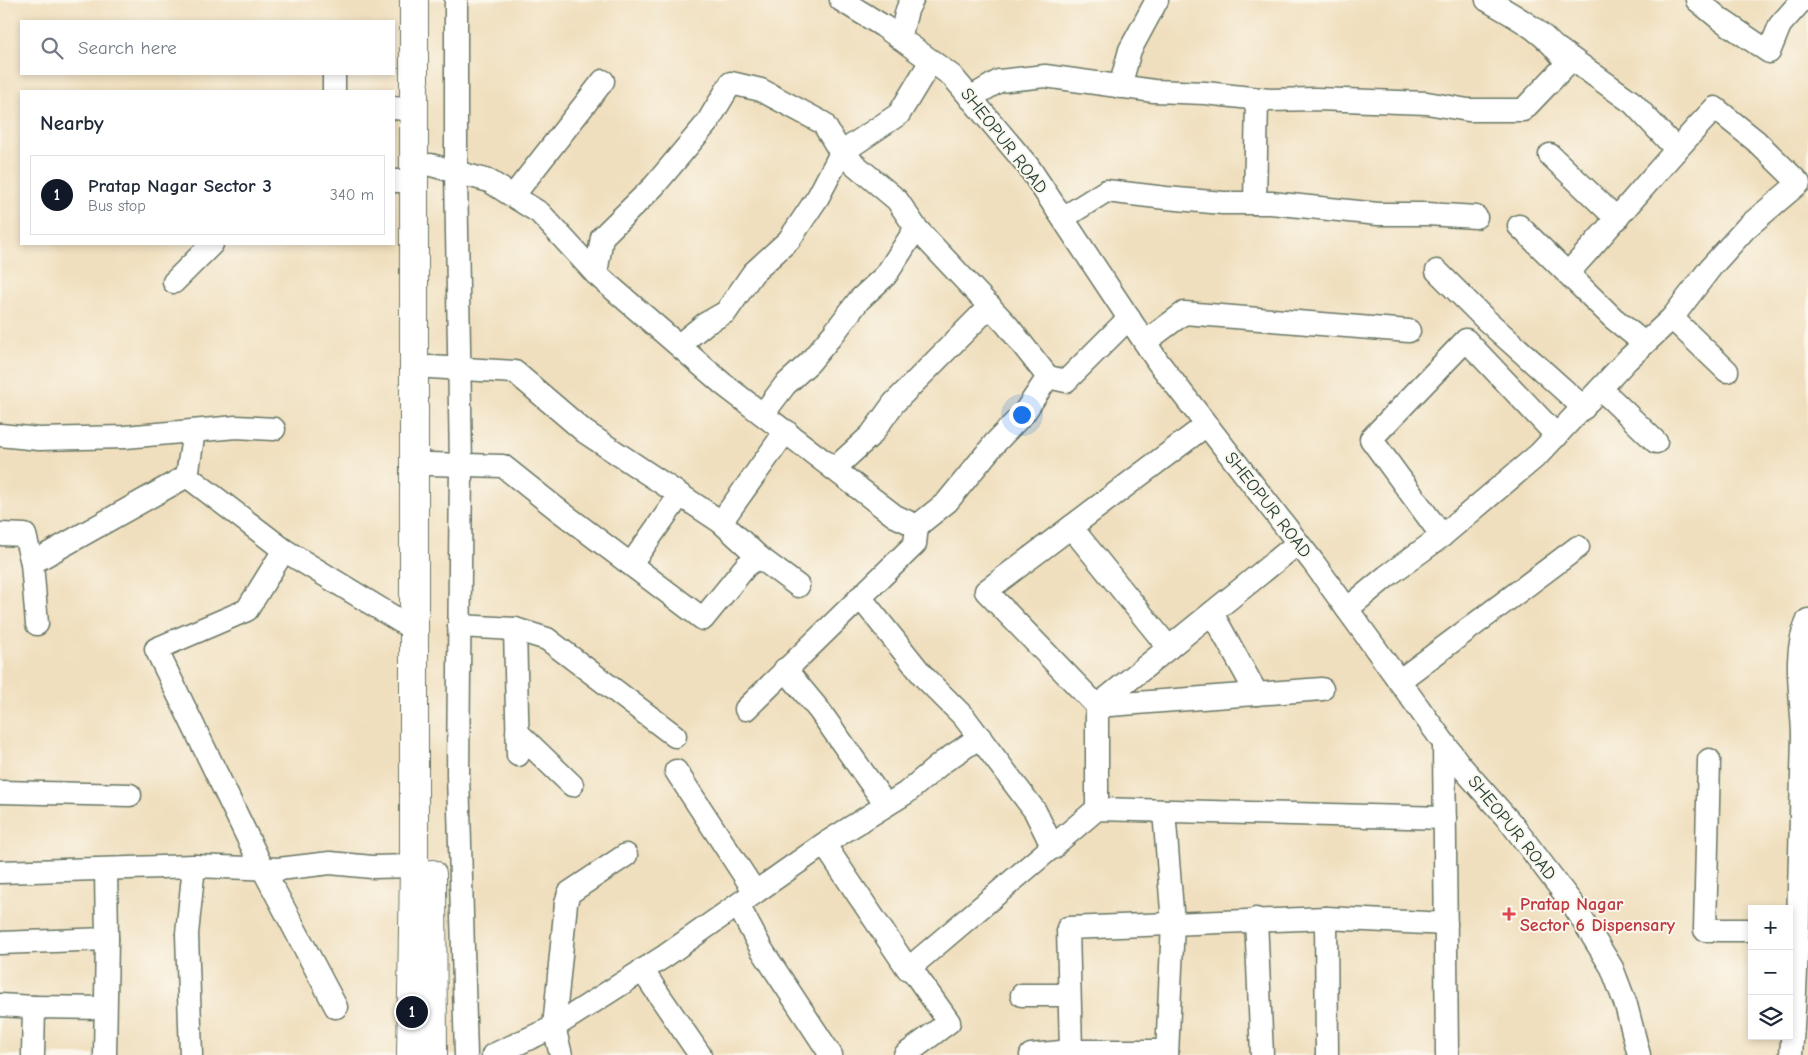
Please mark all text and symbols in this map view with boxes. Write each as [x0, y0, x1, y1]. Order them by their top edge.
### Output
search box [20, 20, 395, 75]
icon: search [38, 34, 66, 62]
text: Search here [78, 37, 177, 59]
street label: SHEOPUR ROAD [956, 84, 1052, 198]
text: Nearby [40, 111, 104, 135]
text: Pratap Nagar Sector 3 [88, 175, 272, 197]
text: 1 [54, 186, 60, 204]
text: 340 m [330, 186, 374, 204]
text: Bus stop [88, 197, 146, 215]
your location [1009, 402, 1035, 428]
street label: SHEOPUR ROAD [1220, 448, 1316, 562]
street label: SHEOPUR ROAD [1463, 771, 1561, 885]
place label: Pratap Nagar Sector 6 Dispensary [1520, 894, 1676, 936]
map controls [1748, 905, 1793, 1040]
button: + [1748, 905, 1793, 950]
marker: Pratap Nagar Sector 6 Dispensary [1502, 907, 1516, 921]
button: − [1748, 950, 1793, 995]
pin: 1 [396, 993, 428, 1031]
button: layers [1748, 995, 1793, 1040]

